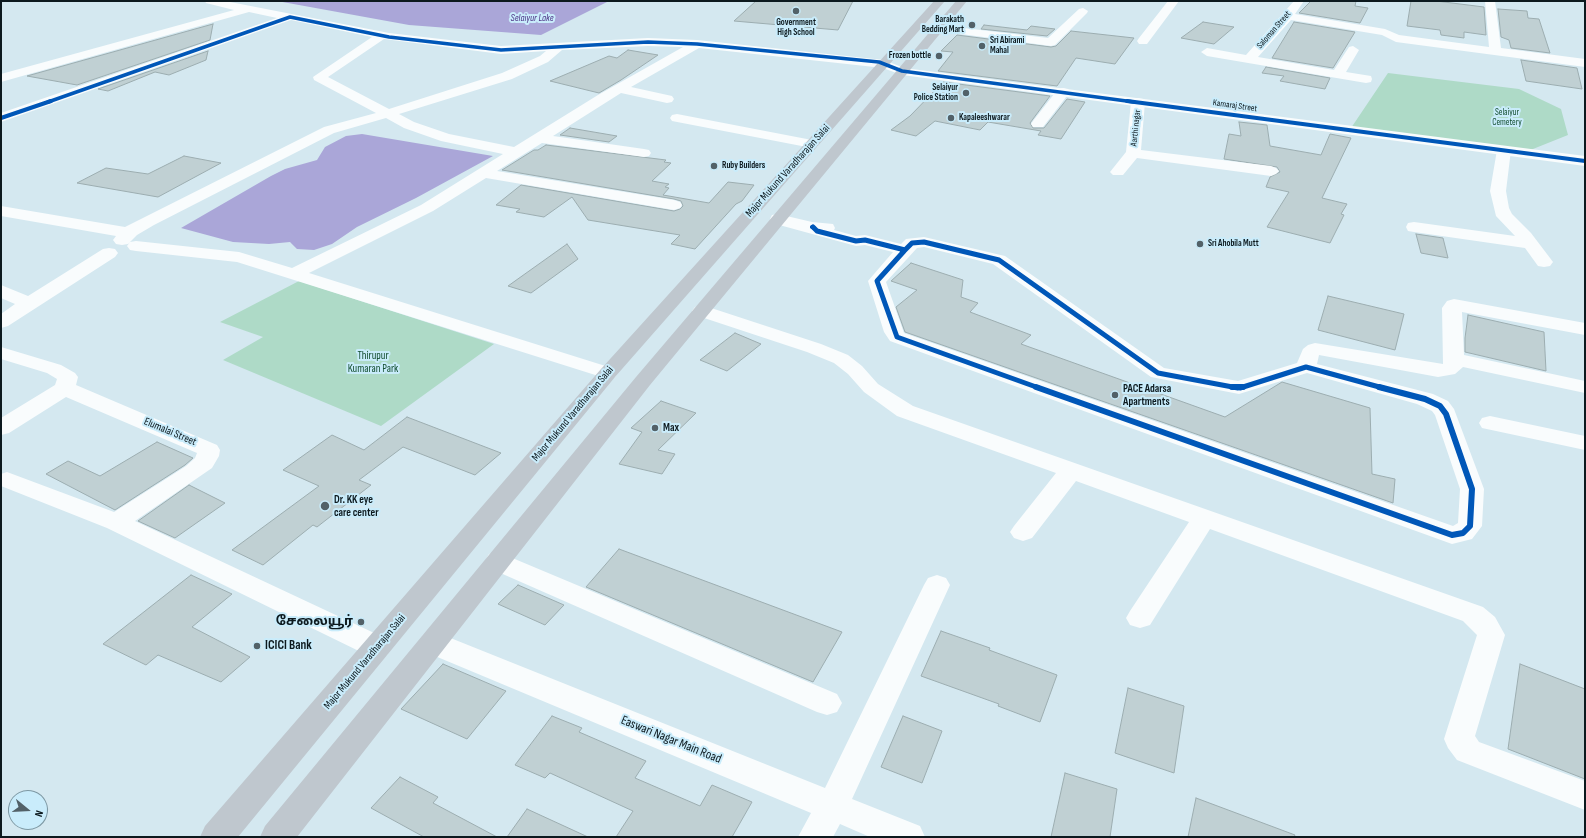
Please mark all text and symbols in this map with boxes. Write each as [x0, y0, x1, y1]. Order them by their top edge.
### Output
marker: Government High School [791, 6, 801, 16]
street label: Saloman Street [1255, 9, 1293, 51]
water label: Selaiyur Lake [510, 12, 554, 24]
place label: Barakath Bedding Mart [922, 15, 964, 36]
place label: Government High School [776, 18, 816, 39]
marker: Barakath Bedding Mart [967, 20, 977, 30]
place label: Sri Abirami Mahal [990, 36, 1024, 57]
marker: Sri Abirami Mahal [977, 41, 987, 51]
place label: Frozen bottle [889, 51, 931, 61]
marker: Frozen bottle [934, 51, 944, 61]
place label: Selaiyur Police Station [914, 83, 958, 104]
marker: Selaiyur Police Station [961, 88, 971, 98]
street label: Kamaraj Street [1212, 98, 1258, 114]
park label: Selaiyur Cemetery [1492, 108, 1522, 129]
street label: Aarthi nagar [1129, 109, 1143, 147]
marker: Kapaleeshwarar [946, 113, 956, 123]
place label: Kapaleeshwarar [959, 113, 1010, 123]
street label: Major Mukund Varadharajan Salai [743, 122, 833, 220]
marker: Ruby Builders [709, 161, 719, 171]
place label: Ruby Builders [722, 161, 765, 171]
marker: Sri Ahobila Mutt [1195, 239, 1205, 249]
place label: Sri Ahobila Mutt [1208, 239, 1259, 249]
park label: Thirupur Kumaran Park [348, 349, 398, 375]
street label: Major Mukund Varadharajan Salai [529, 364, 617, 464]
place label: PACE Adarsa Apartments [1123, 382, 1171, 408]
marker: PACE Adarsa Apartments [1110, 390, 1120, 400]
street label: Elumalai Street [142, 415, 198, 449]
place label: Max [663, 421, 679, 435]
marker: Max [650, 423, 660, 433]
place label: Dr. KK eye care center [334, 493, 379, 519]
marker: Dr. KK eye care center [319, 500, 331, 512]
street label: Major Mukund Varadharajan Salai [321, 612, 409, 712]
place label: சேலையூர் [276, 614, 353, 630]
marker: சேலையூர் [356, 617, 366, 627]
place label: ICICI Bank [265, 638, 312, 654]
marker: ICICI Bank [252, 641, 262, 651]
street label: Easwari Nagar Main Road [618, 713, 724, 767]
north arrow [8, 790, 48, 830]
text: N [32, 809, 46, 818]

